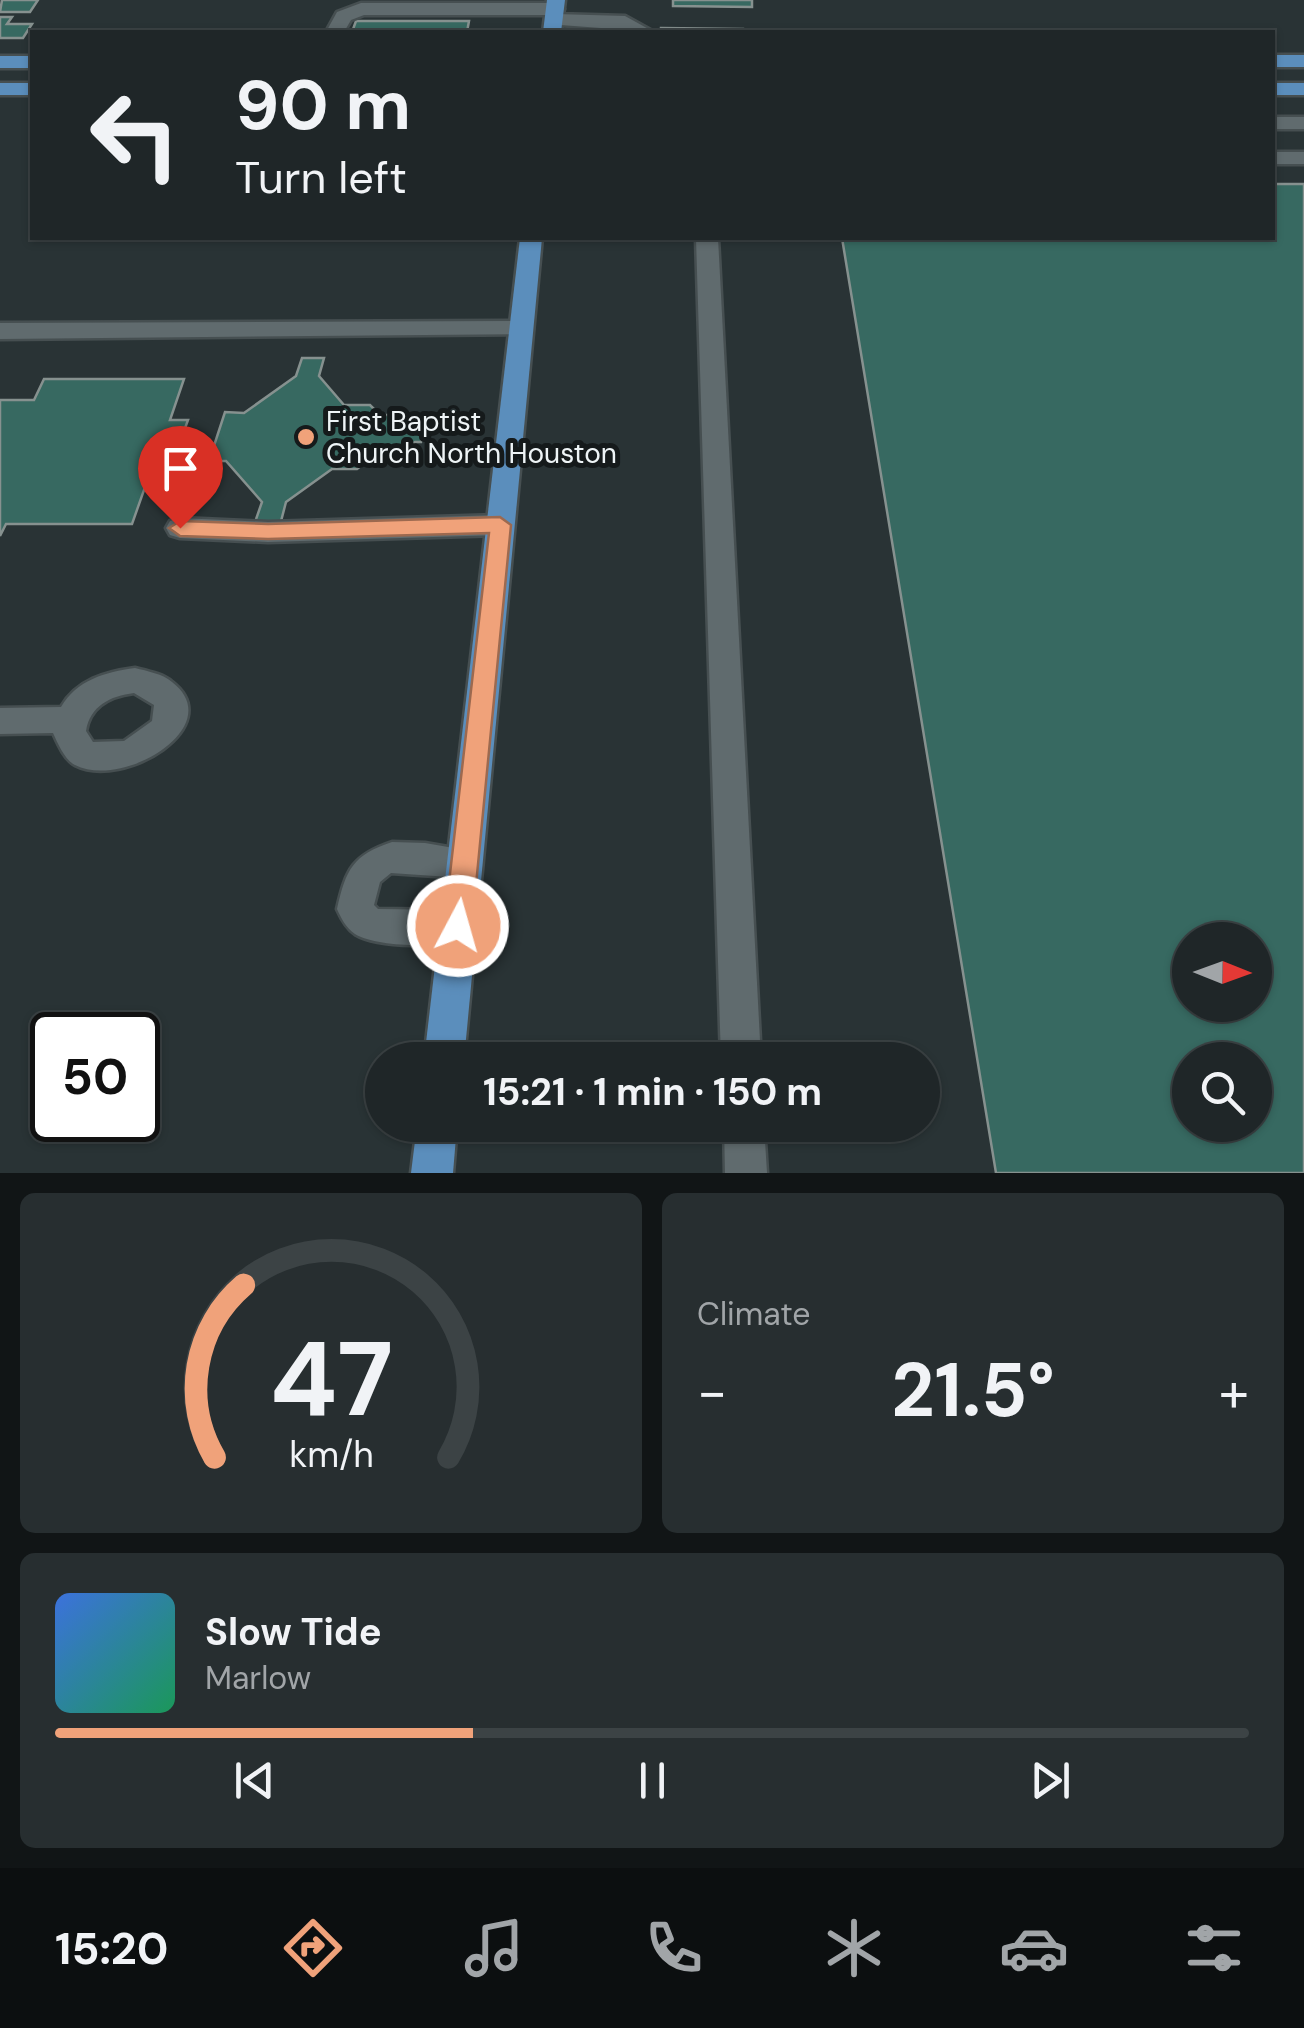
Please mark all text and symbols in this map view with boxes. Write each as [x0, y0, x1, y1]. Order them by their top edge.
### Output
text: 90 m [235, 60, 411, 151]
icon: left [70, 70, 200, 200]
text: Turn left [235, 148, 407, 207]
place label: First Baptist Church North Houston [326, 403, 617, 472]
pin [138, 426, 223, 529]
marker: First Baptist Church North Houston [295, 426, 317, 448]
icon: arrive [153, 441, 208, 496]
position arrow [406, 874, 510, 978]
north arrow [1172, 922, 1272, 1022]
map controls [1172, 922, 1272, 1142]
speed limit sign: 50 [30, 1012, 160, 1142]
button: search [1172, 1042, 1272, 1142]
text: 15:21 · 1 min · 150 m [483, 1067, 822, 1117]
text: Climate [697, 1293, 811, 1335]
text: 47 [269, 1312, 393, 1447]
text: 21.5° [891, 1342, 1055, 1439]
text: − [697, 1356, 727, 1428]
text: + [1219, 1356, 1249, 1428]
text: km/h [289, 1432, 373, 1478]
text: Slow Tide [205, 1607, 382, 1657]
text: Marlow [205, 1657, 311, 1699]
icon: previous [227, 1753, 282, 1808]
icon: pause [625, 1753, 680, 1808]
icon: next [1023, 1753, 1078, 1808]
icon: directions [278, 1913, 348, 1983]
icon: music [459, 1913, 529, 1983]
icon: phone [639, 1913, 709, 1983]
icon: climate [819, 1913, 889, 1983]
icon: car [999, 1913, 1069, 1983]
icon: filters [1179, 1913, 1249, 1983]
text: 15:20 [55, 1919, 168, 1978]

